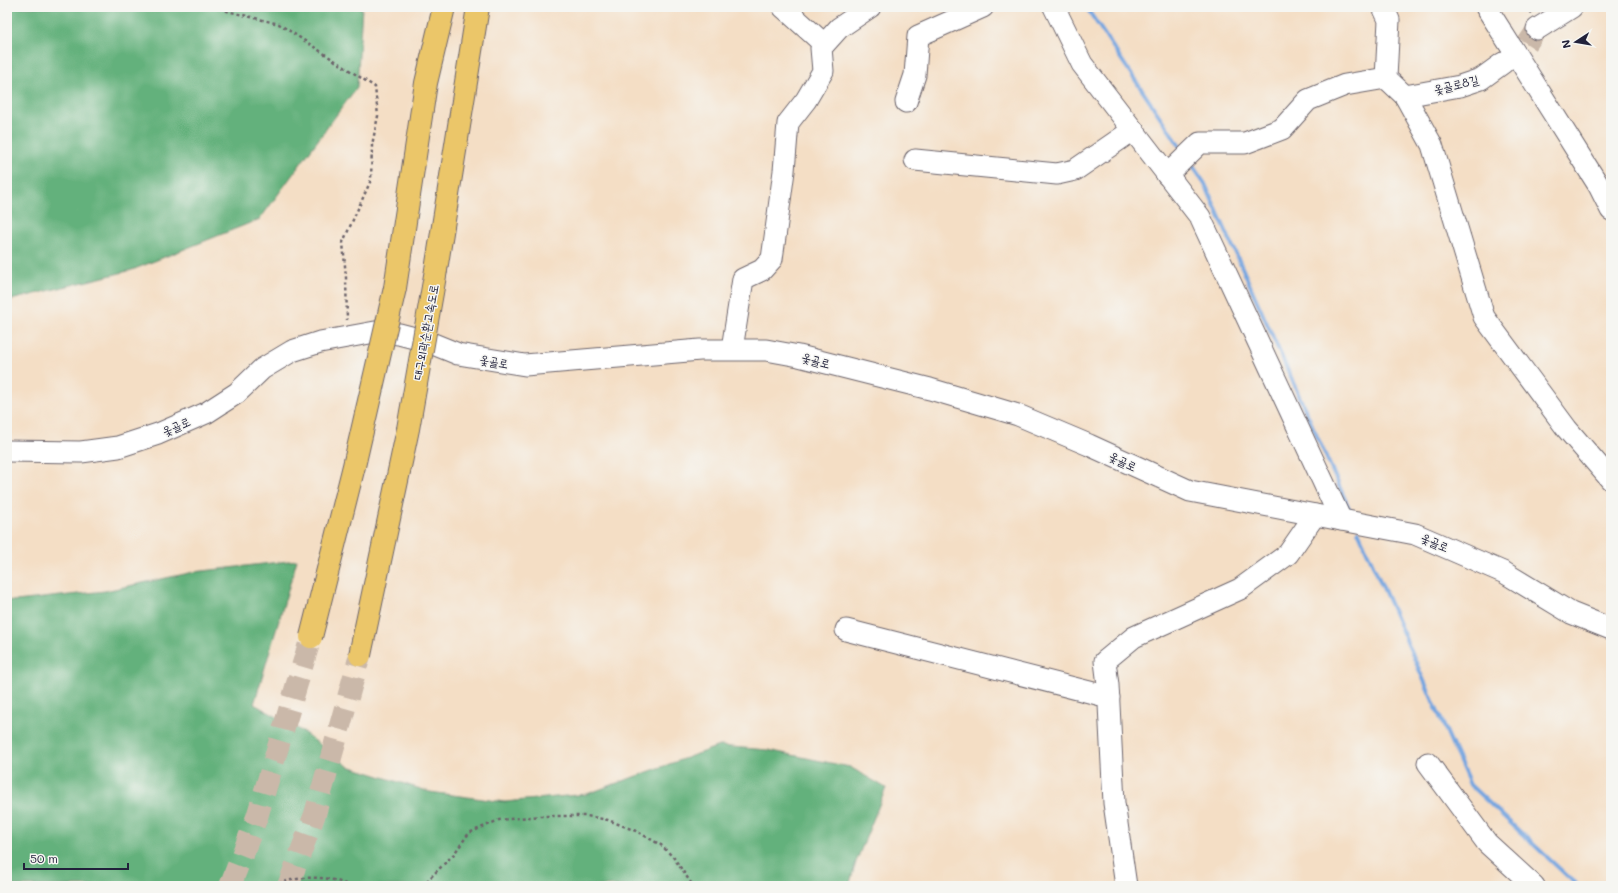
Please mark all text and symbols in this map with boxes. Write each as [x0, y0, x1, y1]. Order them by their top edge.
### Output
north arrow [1556, 22, 1596, 62]
text: N [1558, 39, 1574, 50]
street label: 옻골로8길 [1432, 71, 1481, 97]
street label: 대구외곽순환고속도로 [409, 283, 441, 381]
street label: 옻골로 [800, 349, 832, 371]
street label: 옻골로 [478, 351, 510, 371]
street label: 옻골로 [160, 413, 192, 439]
street label: 옻골로 [1106, 448, 1140, 474]
street label: 옻골로 [1419, 529, 1451, 555]
scale bar [24, 845, 128, 871]
text: 50 m [30, 850, 58, 866]

